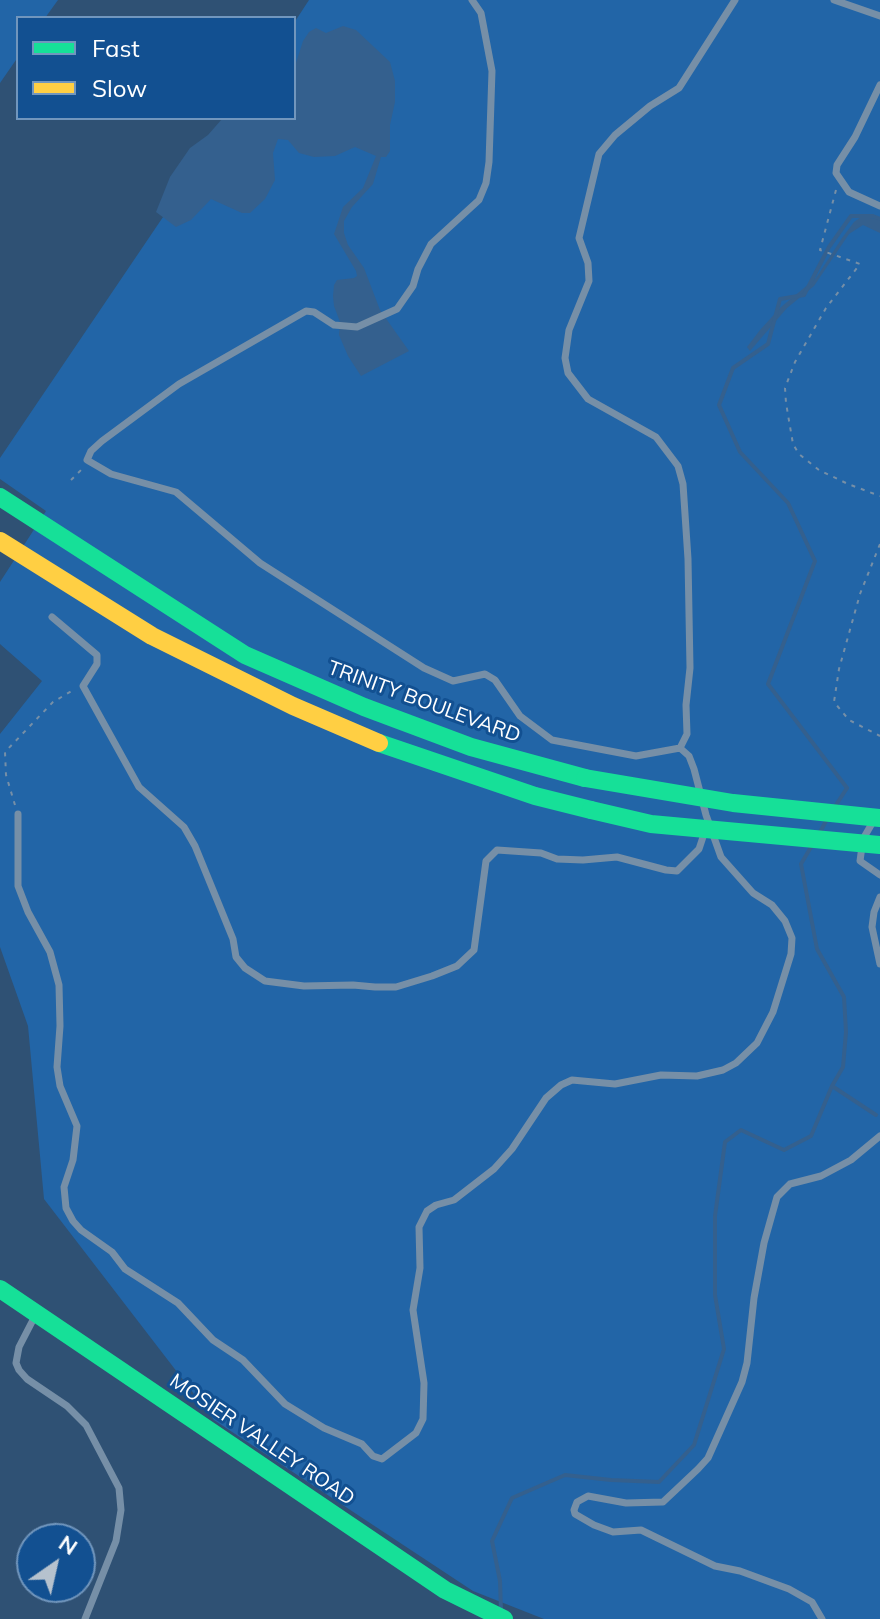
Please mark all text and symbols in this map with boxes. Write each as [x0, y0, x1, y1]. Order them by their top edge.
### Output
legend [16, 16, 296, 120]
text: Fast [92, 33, 140, 63]
text: Slow [92, 73, 147, 103]
street label: TRINITY BOULEVARD [324, 656, 524, 748]
street label: MOSIER VALLEY ROAD [165, 1369, 359, 1511]
north arrow [16, 1523, 96, 1603]
text: N [54, 1529, 83, 1561]

